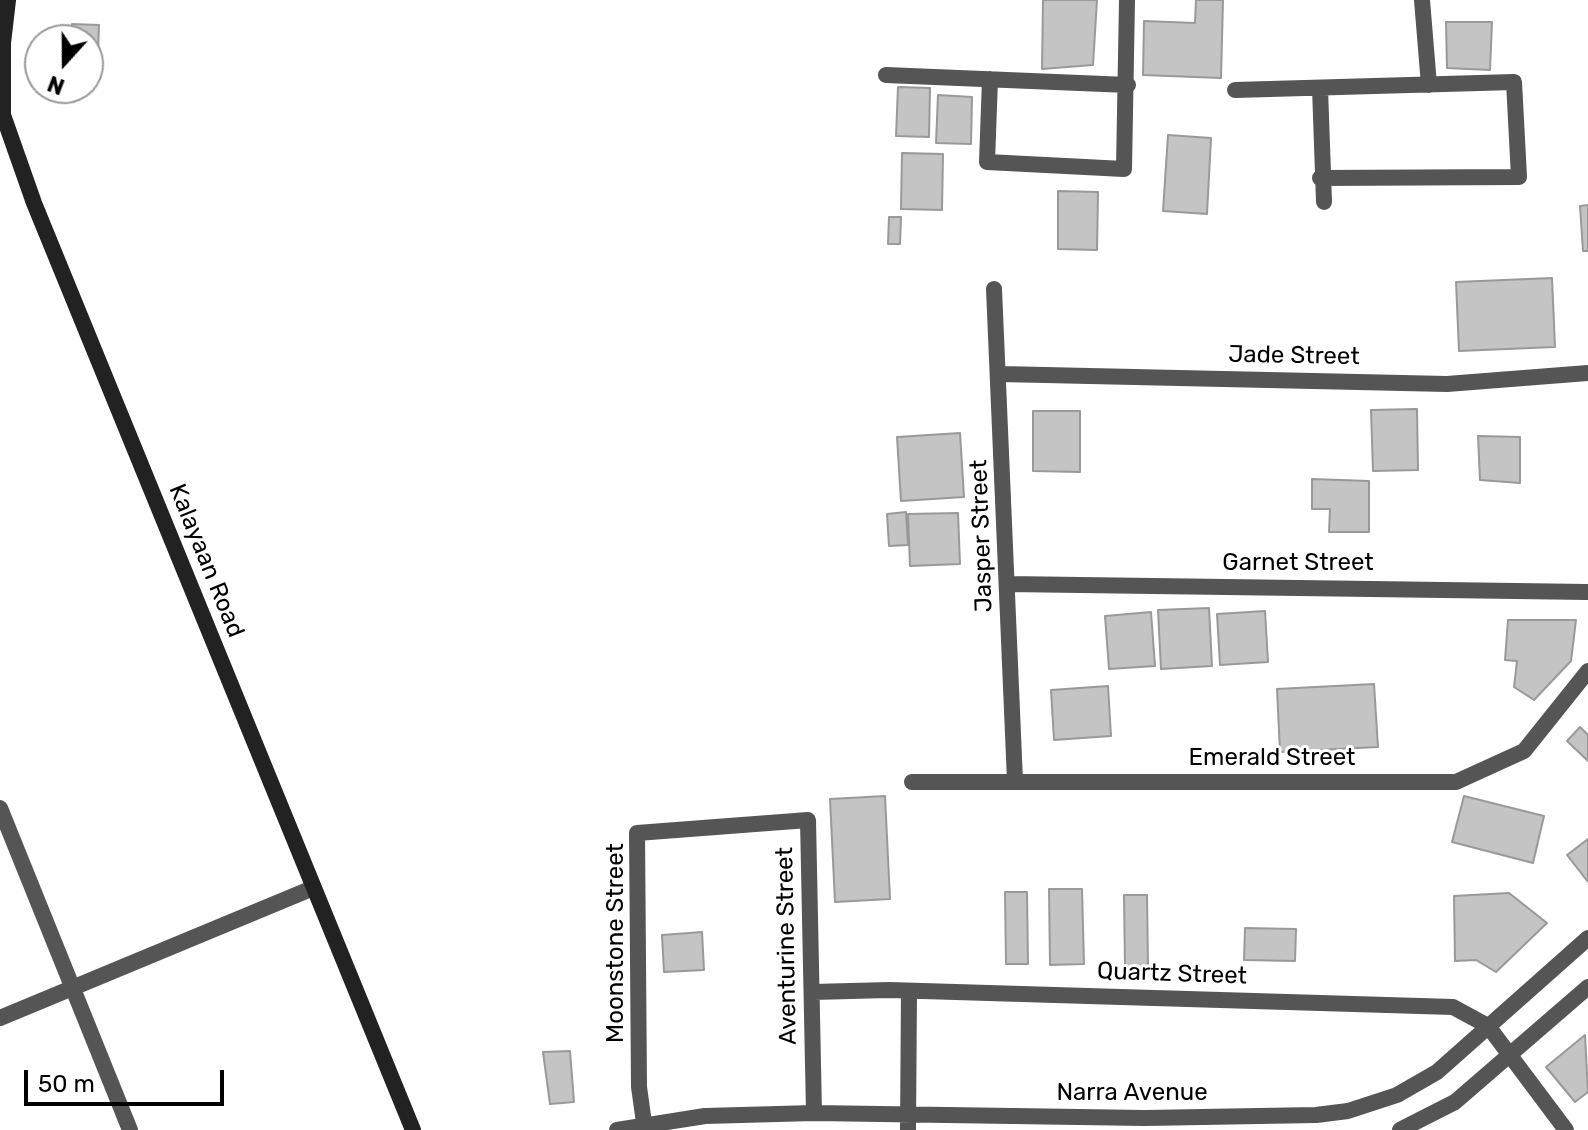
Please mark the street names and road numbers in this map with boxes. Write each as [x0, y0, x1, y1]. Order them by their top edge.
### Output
street label: Jade Street [1228, 340, 1360, 372]
street label: Jasper Street [965, 459, 999, 613]
street label: Kalayaan Road [162, 480, 250, 642]
street label: Garnet Street [1222, 549, 1374, 577]
street label: Emerald Street [1189, 744, 1355, 772]
street label: Moonstone Street [602, 843, 630, 1043]
street label: Aventurine Street [771, 847, 803, 1045]
street label: Quartz Street [1097, 957, 1247, 991]
street label: Narra Avenue [1056, 1079, 1208, 1107]

